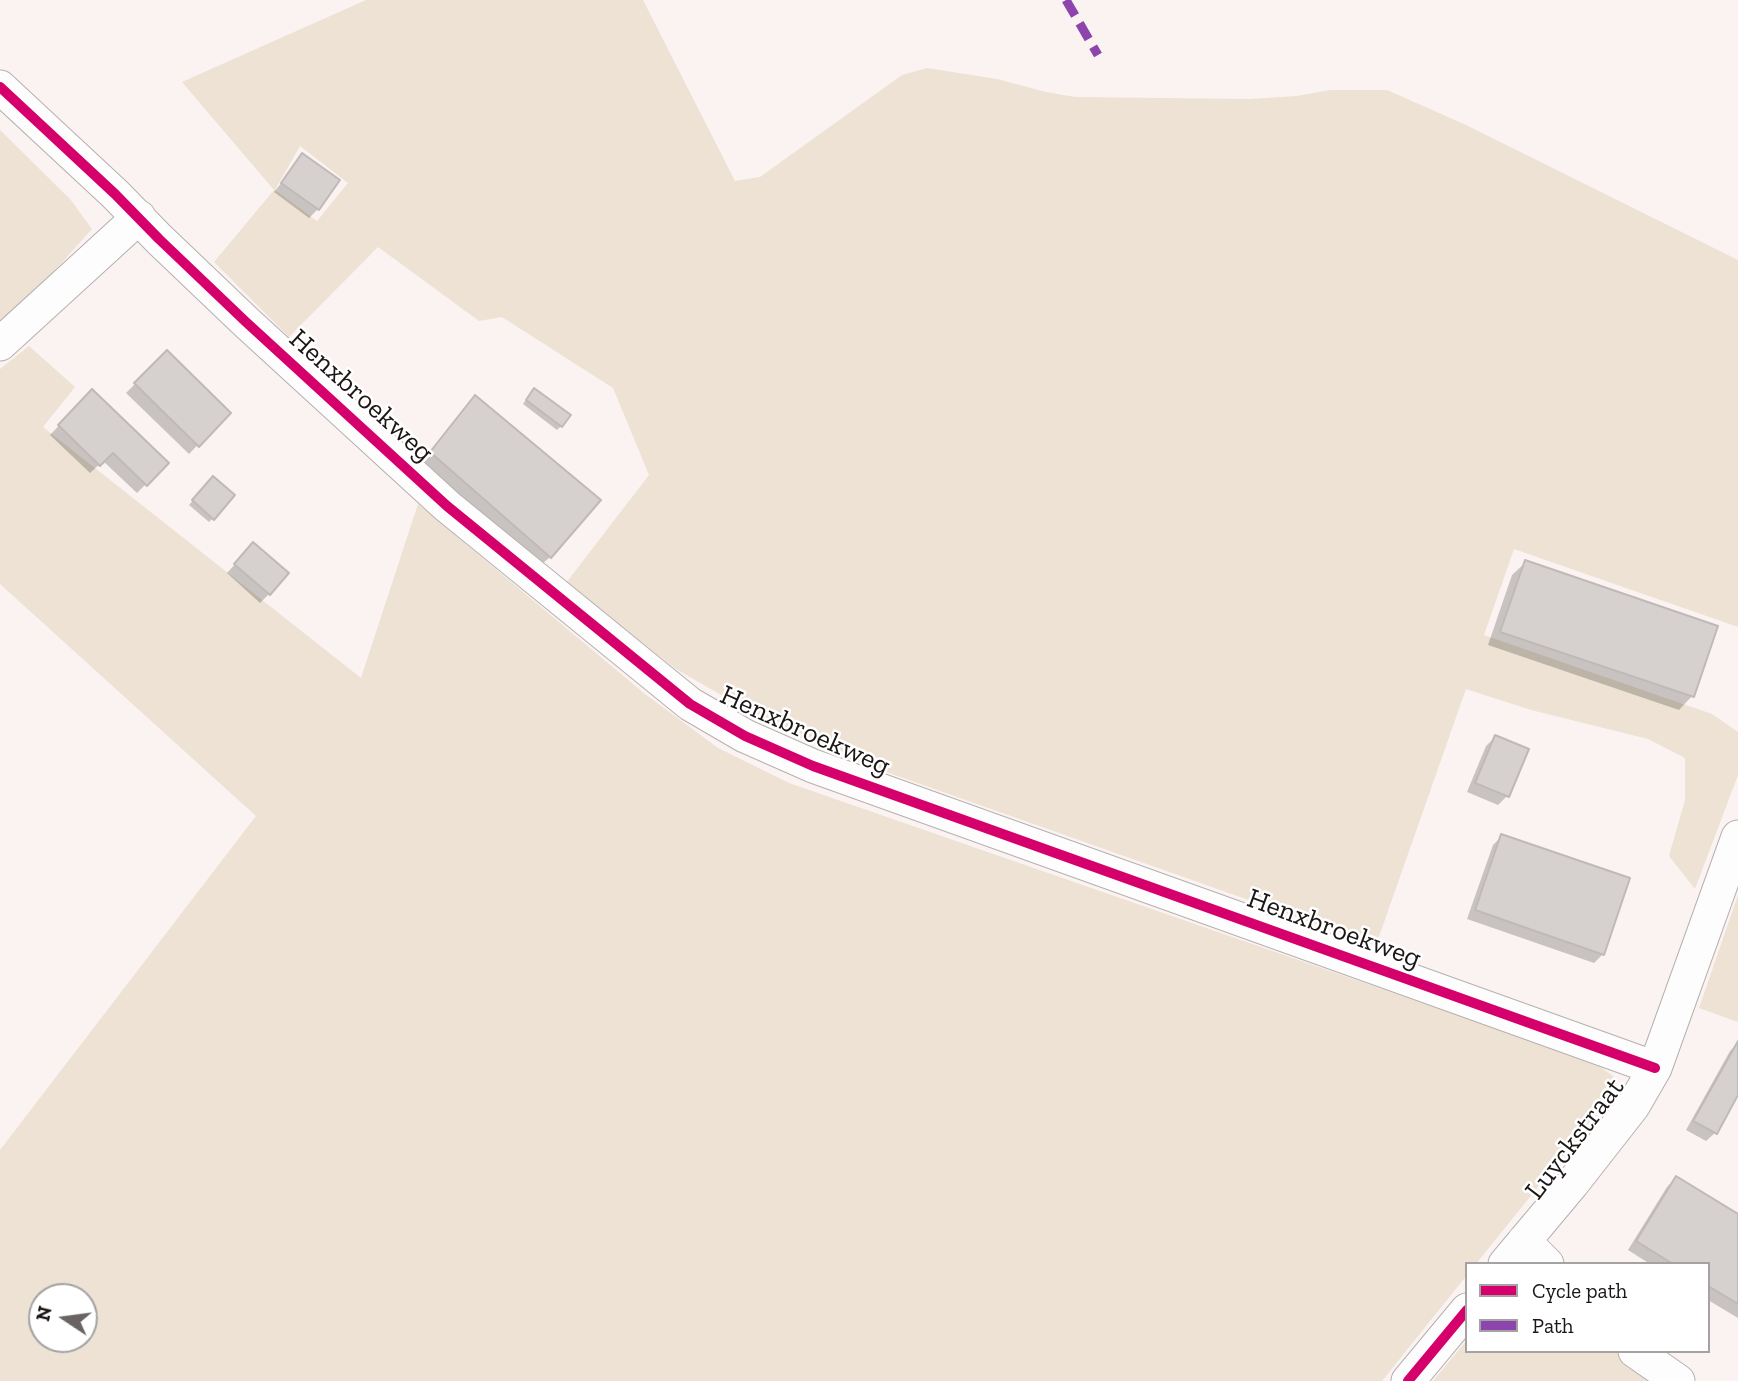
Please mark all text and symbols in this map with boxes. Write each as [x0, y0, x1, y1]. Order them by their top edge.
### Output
street label: Henxbroekweg [282, 322, 440, 470]
street label: Henxbroekweg [715, 679, 895, 783]
street label: Henxbroekweg [1242, 882, 1426, 976]
street label: Luyckstraat [1518, 1072, 1632, 1206]
legend [1465, 1262, 1710, 1353]
text: Cycle path [1532, 1278, 1627, 1303]
north arrow [28, 1283, 98, 1353]
text: N [31, 1304, 57, 1323]
text: Path [1532, 1313, 1574, 1338]

